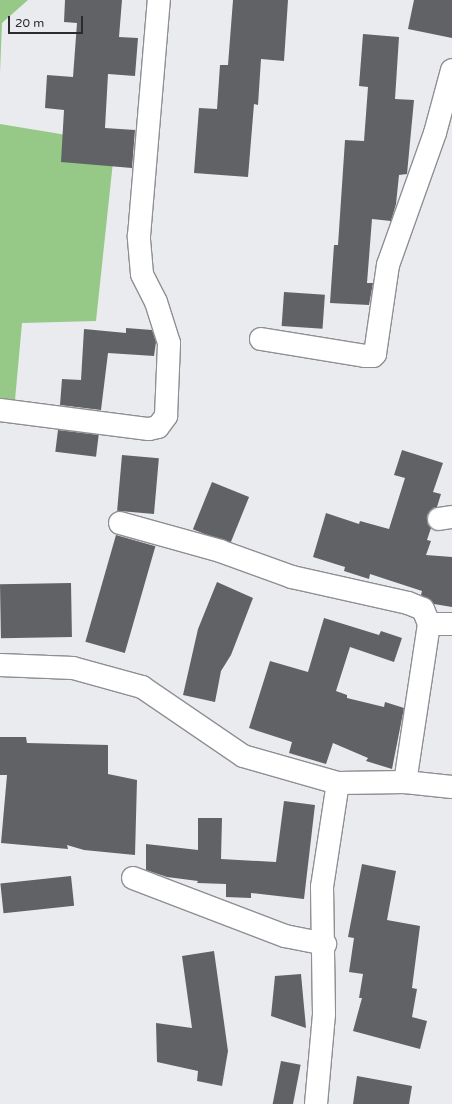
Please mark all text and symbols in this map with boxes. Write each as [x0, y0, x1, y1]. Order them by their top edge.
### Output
scale bar [10, 8, 85, 34]
text: 20 m [15, 16, 44, 30]

